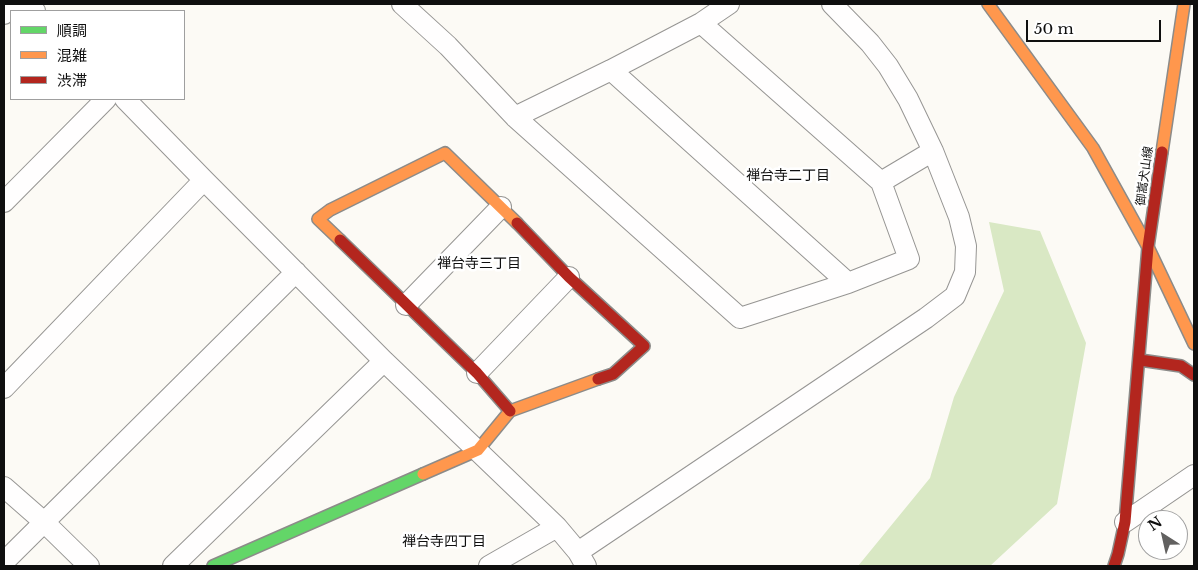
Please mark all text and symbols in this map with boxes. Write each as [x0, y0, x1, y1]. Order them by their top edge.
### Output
legend [10, 10, 185, 100]
scale bar [1028, 10, 1163, 42]
text: 50 m [1034, 19, 1074, 38]
text: 順調 [57, 21, 87, 40]
text: 混雑 [57, 46, 87, 65]
text: 渋滞 [57, 71, 87, 90]
street label: 御嵩犬山線 [1134, 145, 1156, 207]
district label: 禅台寺二丁目 [746, 168, 830, 184]
district label: 禅台寺三丁目 [437, 256, 521, 272]
north arrow [1138, 510, 1188, 560]
text: N [1144, 512, 1166, 535]
district label: 禅台寺四丁目 [402, 534, 486, 550]

